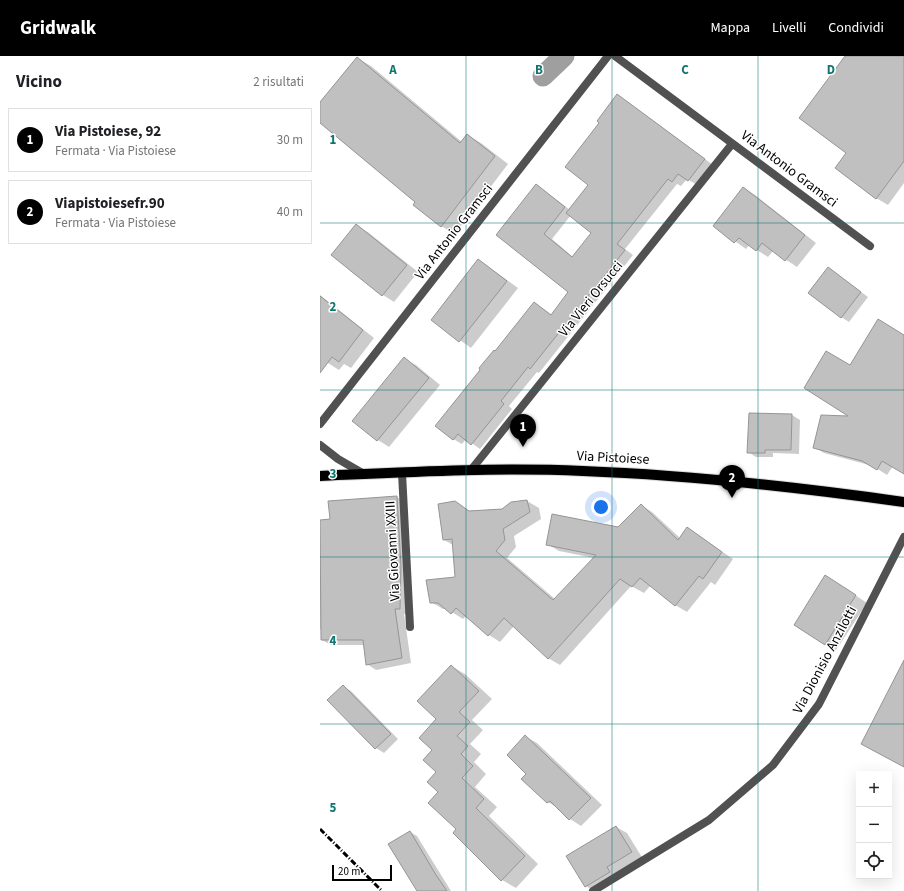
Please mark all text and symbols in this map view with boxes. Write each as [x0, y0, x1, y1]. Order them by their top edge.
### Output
text: Gridwalk [20, 15, 96, 42]
text: Mappa [710, 18, 750, 38]
text: Livelli [772, 18, 806, 38]
text: Condividi [828, 18, 884, 38]
text: A [388, 61, 397, 79]
text: B [535, 61, 543, 79]
text: C [681, 61, 689, 79]
text: D [827, 61, 835, 79]
text: Vicino [16, 70, 62, 94]
text: 2 risultati [253, 73, 304, 91]
text: Via Pistoiese, 92 [55, 121, 161, 142]
street label: Via Antonio Gramsci [736, 126, 842, 212]
text: 1 [27, 131, 33, 149]
text: 30 m [277, 131, 303, 149]
text: 1 [330, 131, 337, 149]
text: Fermata · Via Pistoiese [55, 142, 176, 160]
street label: Via Antonio Gramsci [410, 180, 498, 284]
text: Viapistoiesefr.90 [55, 193, 165, 214]
text: 2 [27, 203, 33, 221]
text: 40 m [277, 203, 303, 221]
text: Fermata · Via Pistoiese [55, 214, 176, 232]
street label: Via Vieri Orsucci [554, 257, 628, 341]
text: 2 [330, 298, 337, 316]
pin: 1 [510, 414, 536, 447]
street label: Via Pistoiese [576, 446, 650, 470]
text: 3 [330, 465, 337, 483]
pin: 2 [719, 465, 745, 498]
your location [591, 497, 611, 517]
street label: Via Giovanni XXIII [380, 500, 406, 602]
street label: Via Dionisio Anzilotti [788, 603, 862, 717]
text: 4 [330, 632, 337, 650]
map controls [856, 771, 892, 879]
button: + [856, 771, 892, 807]
text: 5 [330, 799, 337, 817]
button: − [856, 807, 892, 843]
button: locate [856, 843, 892, 879]
scale bar [332, 863, 392, 882]
text: 20 m [338, 864, 360, 879]

